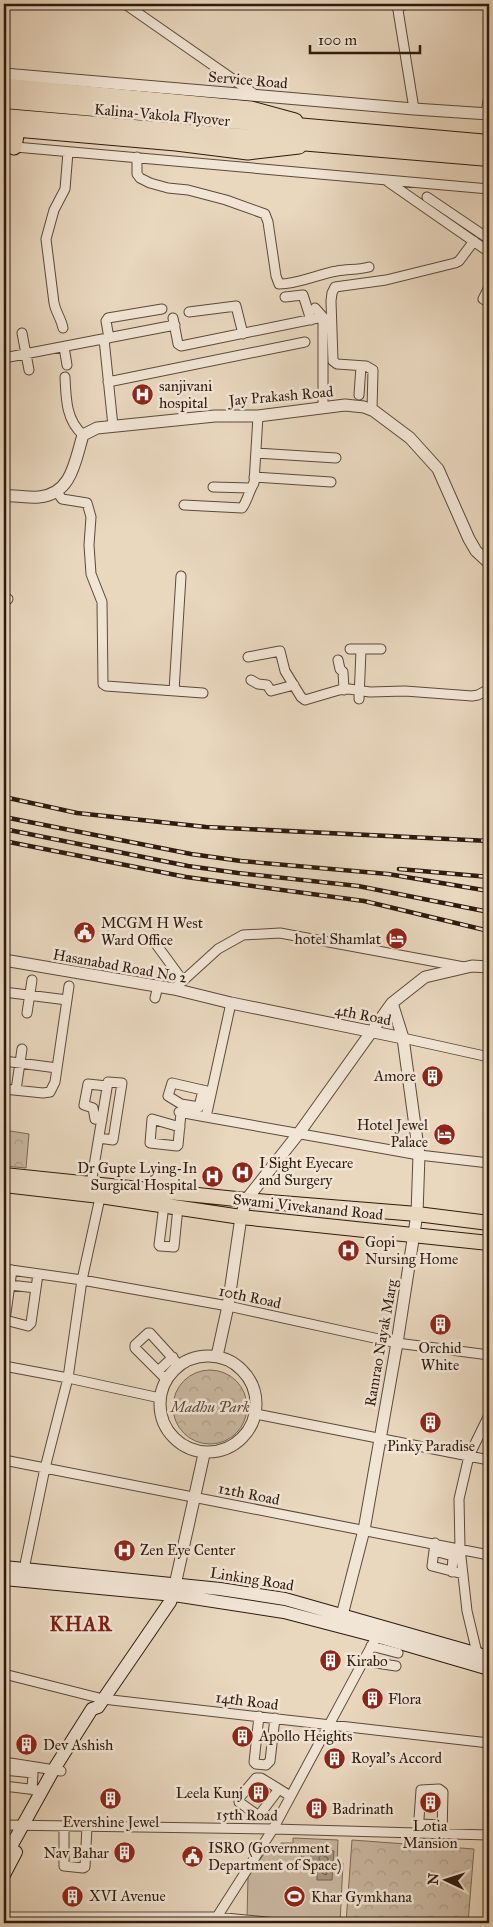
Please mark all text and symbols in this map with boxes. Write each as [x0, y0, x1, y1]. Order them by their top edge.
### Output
scale bar [310, 22, 420, 54]
text: 100 m [318, 31, 358, 49]
street label: Service Road [207, 68, 289, 92]
street label: Kalina-Vakola Flyover [93, 100, 231, 130]
place label: sanjivani hospital [159, 377, 212, 412]
street label: Jay Prakash Road [226, 382, 335, 411]
hospital icon: sanjivani hospital [131, 383, 155, 407]
place label: MCGM H West Ward Office [101, 914, 204, 949]
public building icon: MCGM H West Ward Office [73, 920, 97, 944]
hotel icon: hotel Shamlat [385, 927, 409, 951]
place label: hotel Shamlat [295, 930, 382, 948]
street label: Hasanabad Road No 2 [52, 945, 189, 987]
street label: 4th Road [333, 1001, 393, 1029]
building icon: Amore [420, 1064, 444, 1088]
place label: Amore [373, 1067, 416, 1085]
place label: Hotel Jewel Palace [357, 1116, 429, 1151]
hotel icon: Hotel Jewel Palace [432, 1122, 456, 1146]
place label: I Sight Eyecare and Surgery [259, 1154, 353, 1189]
place label: Dr Gupte Lying-In Surgical Hospital [77, 1159, 198, 1194]
hospital icon: I Sight Eyecare and Surgery [231, 1160, 255, 1184]
hospital icon: Dr Gupte Lying-In Surgical Hospital [201, 1165, 225, 1189]
street label: Swami Vivekanand Road [232, 1190, 384, 1224]
place label: Gopi Nursing Home [365, 1233, 458, 1268]
hospital icon: Gopi Nursing Home [337, 1239, 361, 1263]
street label: Ramrao Nayak Marg [361, 1277, 401, 1408]
street label: 10th Road [217, 1282, 283, 1312]
building icon: Orchid White [428, 1313, 452, 1337]
place label: Orchid White [418, 1339, 462, 1374]
park label: Madhu Park [168, 1398, 250, 1416]
building icon: Pinky Paradise [419, 1411, 443, 1435]
place label: Pinky Paradise [387, 1437, 475, 1455]
street label: 12th Road [217, 1479, 282, 1509]
hospital icon: Zen Eye Center [112, 1538, 136, 1562]
place label: Zen Eye Center [140, 1541, 236, 1559]
street label: Linking Road [209, 1563, 296, 1595]
district label: KHAR [49, 1612, 113, 1636]
building icon: Kirabo [318, 1649, 342, 1673]
place label: Kirabo [346, 1652, 388, 1670]
building icon: Flora [360, 1687, 384, 1711]
street label: 14th Road [215, 1688, 280, 1714]
place label: Flora [388, 1690, 422, 1708]
building icon: Apollo Heights [231, 1724, 255, 1748]
place label: Apollo Heights [258, 1727, 352, 1745]
building icon: Dev Ashish [15, 1733, 39, 1757]
place label: Dev Ashish [43, 1736, 114, 1754]
building icon: Royal's Accord [323, 1746, 347, 1770]
place label: Royal's Accord [351, 1749, 443, 1767]
building icon: Leela Kunj [247, 1781, 271, 1805]
place label: Leela Kunj [176, 1784, 243, 1802]
building icon: Evershine Jewel [99, 1787, 123, 1811]
building icon: Lotia Mansion [418, 1791, 442, 1815]
building icon: Badrinath [304, 1797, 328, 1821]
place label: Badrinath [332, 1800, 394, 1818]
street label: 15th Road [216, 1805, 278, 1825]
place label: Evershine Jewel [63, 1813, 160, 1832]
place label: Lotia Mansion [402, 1817, 458, 1852]
place label: ISRO (Government Department of Space) [208, 1839, 342, 1875]
building icon: Nav Bahar [113, 1841, 137, 1865]
place label: Nav Bahar [43, 1844, 109, 1862]
public building icon: ISRO (Government Department of Space) [180, 1845, 204, 1869]
north arrow [420, 1854, 470, 1904]
text: N [425, 1872, 442, 1886]
building icon: XVI Avenue [61, 1884, 85, 1908]
sports icon: Khar Gymkhana [283, 1885, 307, 1909]
place label: XVI Avenue [89, 1887, 166, 1905]
place label: Khar Gymkhana [311, 1888, 413, 1906]

